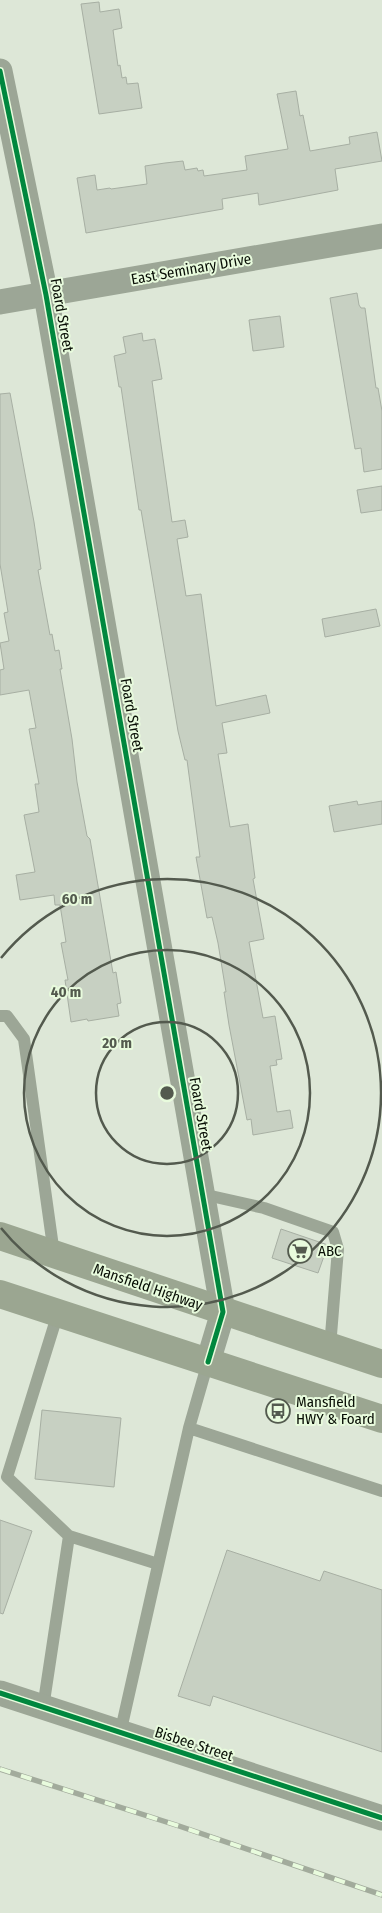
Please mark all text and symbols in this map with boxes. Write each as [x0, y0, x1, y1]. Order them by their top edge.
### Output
street label: East Seminary Drive [130, 250, 252, 288]
street label: Foard Street [47, 277, 77, 353]
street label: Foard Street [117, 677, 147, 753]
text: 60 m [62, 890, 92, 908]
text: 40 m [51, 983, 81, 1001]
text: 20 m [101, 1034, 132, 1052]
street label: Foard Street [186, 1076, 216, 1152]
centre of rings [158, 1084, 176, 1102]
supermarket icon: ABC [287, 1238, 313, 1264]
place label: ABC [318, 1242, 342, 1260]
street label: Mansfield Highway [91, 1260, 205, 1314]
place label: Mansfield HWY & Foard [296, 1393, 375, 1428]
bus stop icon: Mansfield HWY & Foard [265, 1398, 291, 1424]
street label: Bisbee Street [152, 1723, 236, 1765]

